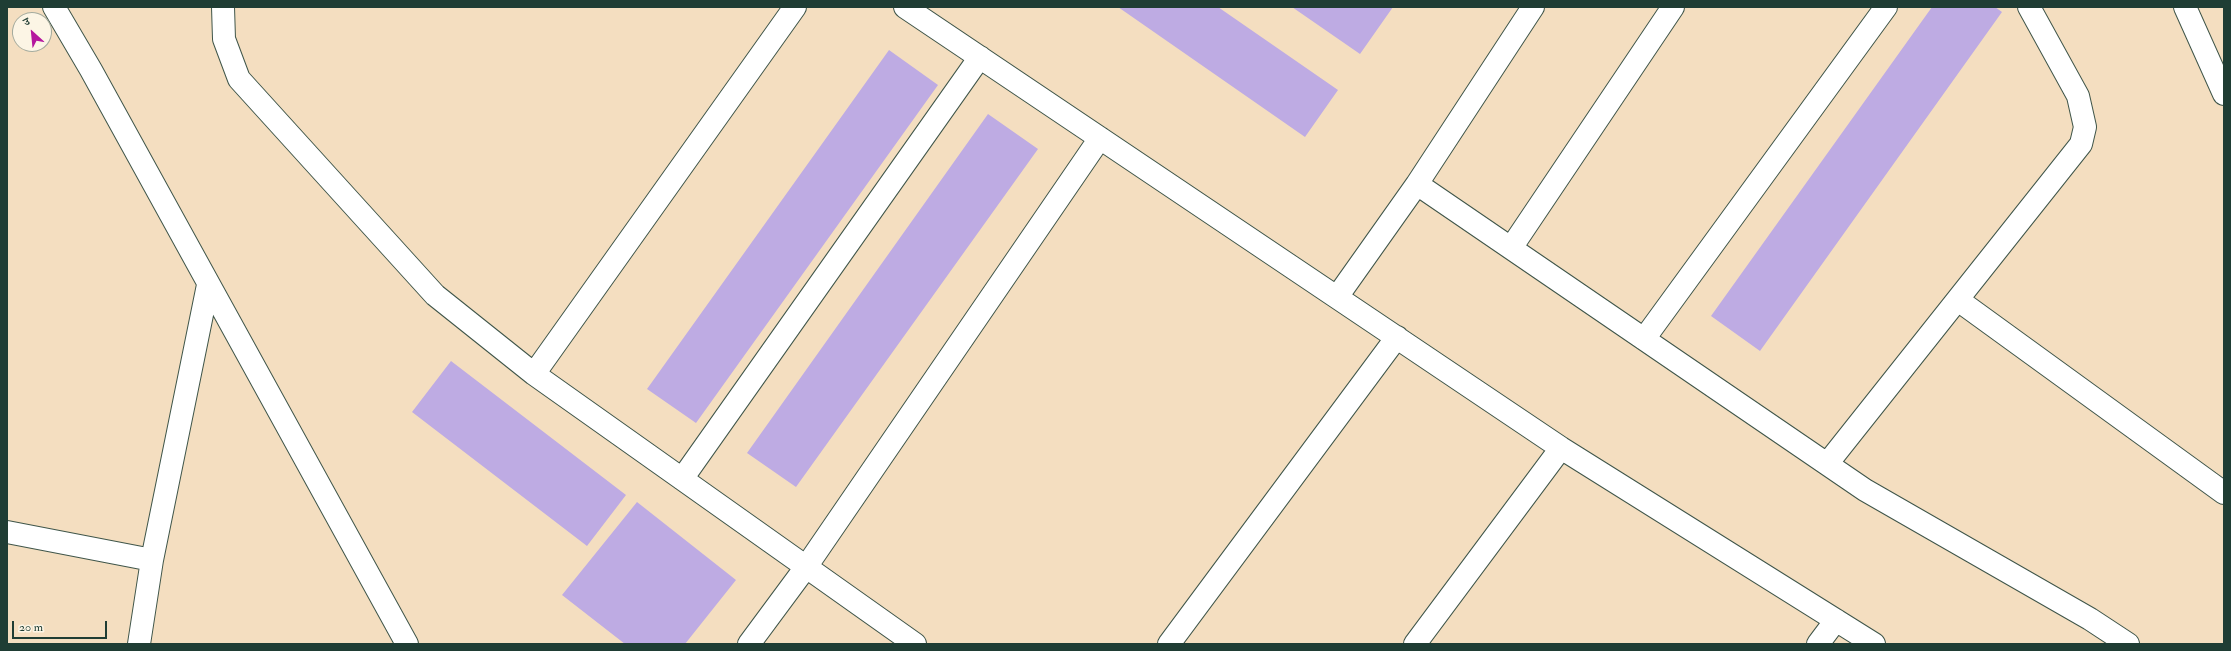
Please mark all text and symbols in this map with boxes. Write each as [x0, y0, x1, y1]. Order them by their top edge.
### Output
north arrow [12, 12, 52, 52]
text: उ [21, 15, 32, 29]
scale bar [14, 613, 109, 639]
text: 20 m [19, 620, 43, 635]

